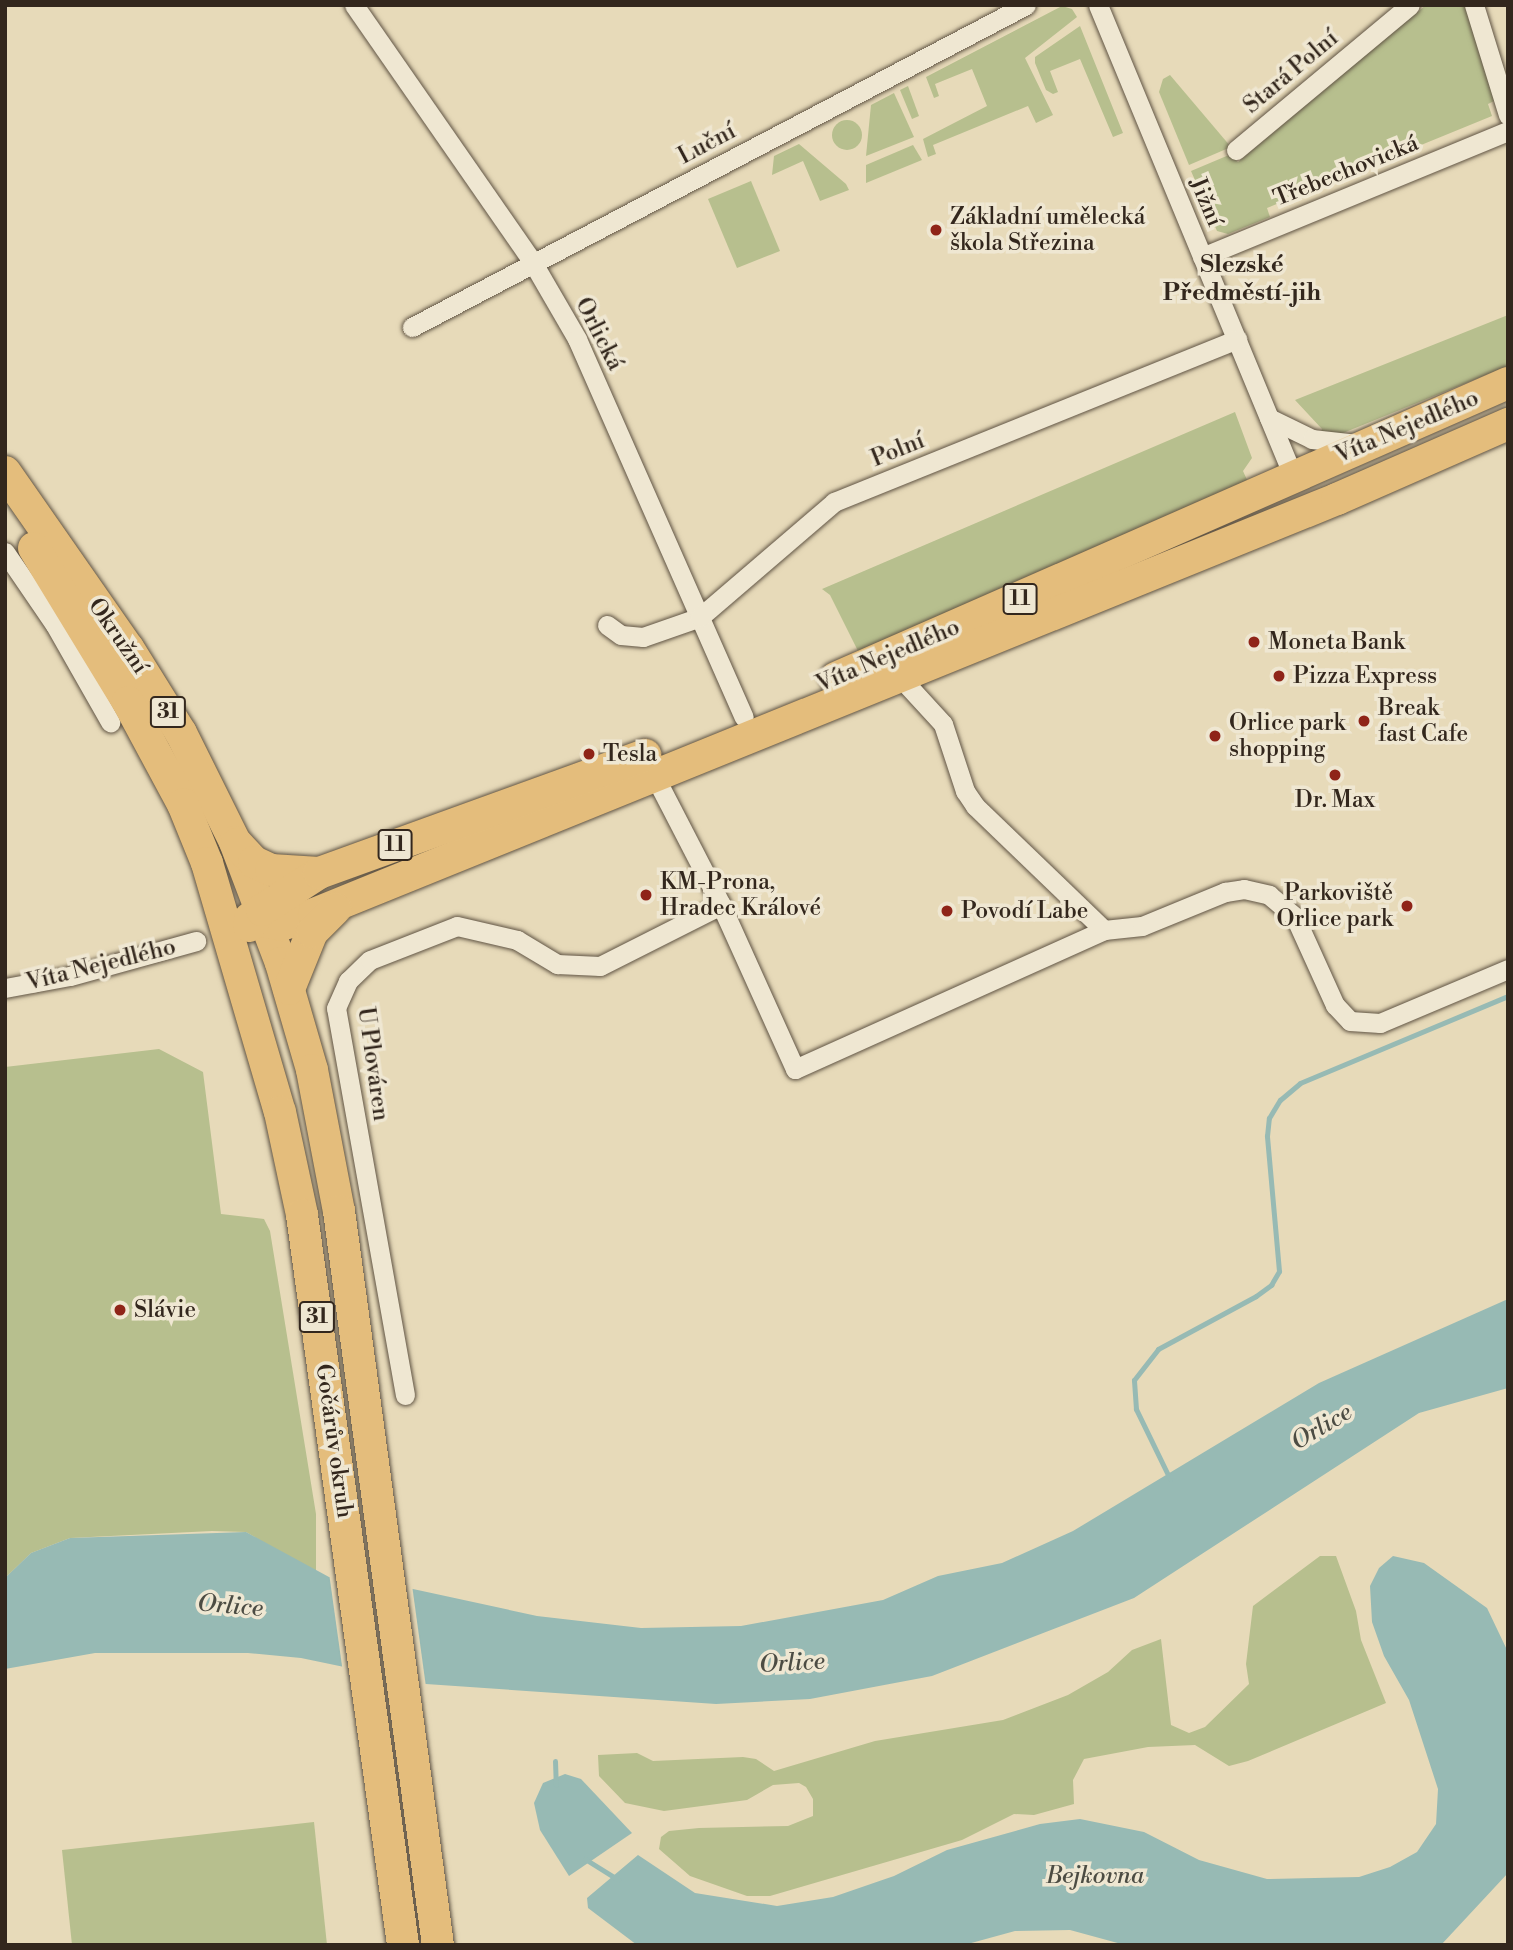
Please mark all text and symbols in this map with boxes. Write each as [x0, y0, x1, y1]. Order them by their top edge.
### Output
street label: Stará Polní [1238, 25, 1344, 119]
street label: Luční [673, 117, 741, 171]
street label: Třebechovická [1269, 129, 1423, 213]
street label: Jižní [1183, 173, 1229, 231]
place label: Základní umělecká škola Střezina [950, 203, 1145, 257]
marker: Základní umělecká škola Střezina [928, 222, 944, 238]
district label: Slezské Předměstí-jih [1163, 252, 1321, 308]
street label: Orlická [569, 293, 629, 375]
street label: Víta Nejedlého [1331, 384, 1483, 470]
street label: Polní [867, 427, 929, 473]
road number: 11 [1002, 582, 1038, 616]
street label: Okružní [82, 593, 154, 679]
street label: Víta Nejedlého [812, 613, 964, 699]
place label: Moneta Bank [1268, 628, 1405, 656]
marker: Moneta Bank [1246, 634, 1262, 650]
place label: Pizza Express [1293, 662, 1437, 690]
marker: Pizza Express [1271, 668, 1287, 684]
road number: 31 [149, 694, 187, 730]
place label: Break fast Cafe [1378, 694, 1468, 748]
place label: Orlice park shopping [1229, 709, 1346, 763]
marker: Break fast Cafe [1356, 713, 1372, 729]
marker: Orlice park shopping [1207, 728, 1223, 744]
place label: Tesla [603, 740, 657, 768]
marker: Tesla [581, 746, 597, 762]
marker: Dr. Max [1327, 767, 1343, 783]
place label: Dr. Max [1295, 786, 1375, 814]
road number: 11 [378, 828, 412, 862]
place label: KM-Prona, Hradec Králové [660, 868, 821, 922]
place label: Parkoviště Orlice park [1276, 879, 1393, 933]
marker: KM-Prona, Hradec Králové [638, 887, 654, 903]
place label: Povodí Labe [961, 897, 1088, 925]
marker: Parkoviště Orlice park [1399, 898, 1415, 914]
marker: Povodí Labe [939, 903, 955, 919]
street label: Víta Nejedlého [23, 933, 179, 997]
street label: U Plováren [351, 1005, 395, 1123]
place label: Slávie [134, 1296, 196, 1324]
road number: 31 [298, 1300, 336, 1334]
marker: Slávie [112, 1302, 128, 1318]
street label: Gočárův okruh [310, 1362, 358, 1520]
water label: Orlice [1286, 1399, 1358, 1457]
water label: Orlice [196, 1590, 264, 1624]
water label: Orlice [758, 1648, 826, 1680]
water label: Bejkovna [1046, 1863, 1144, 1891]

